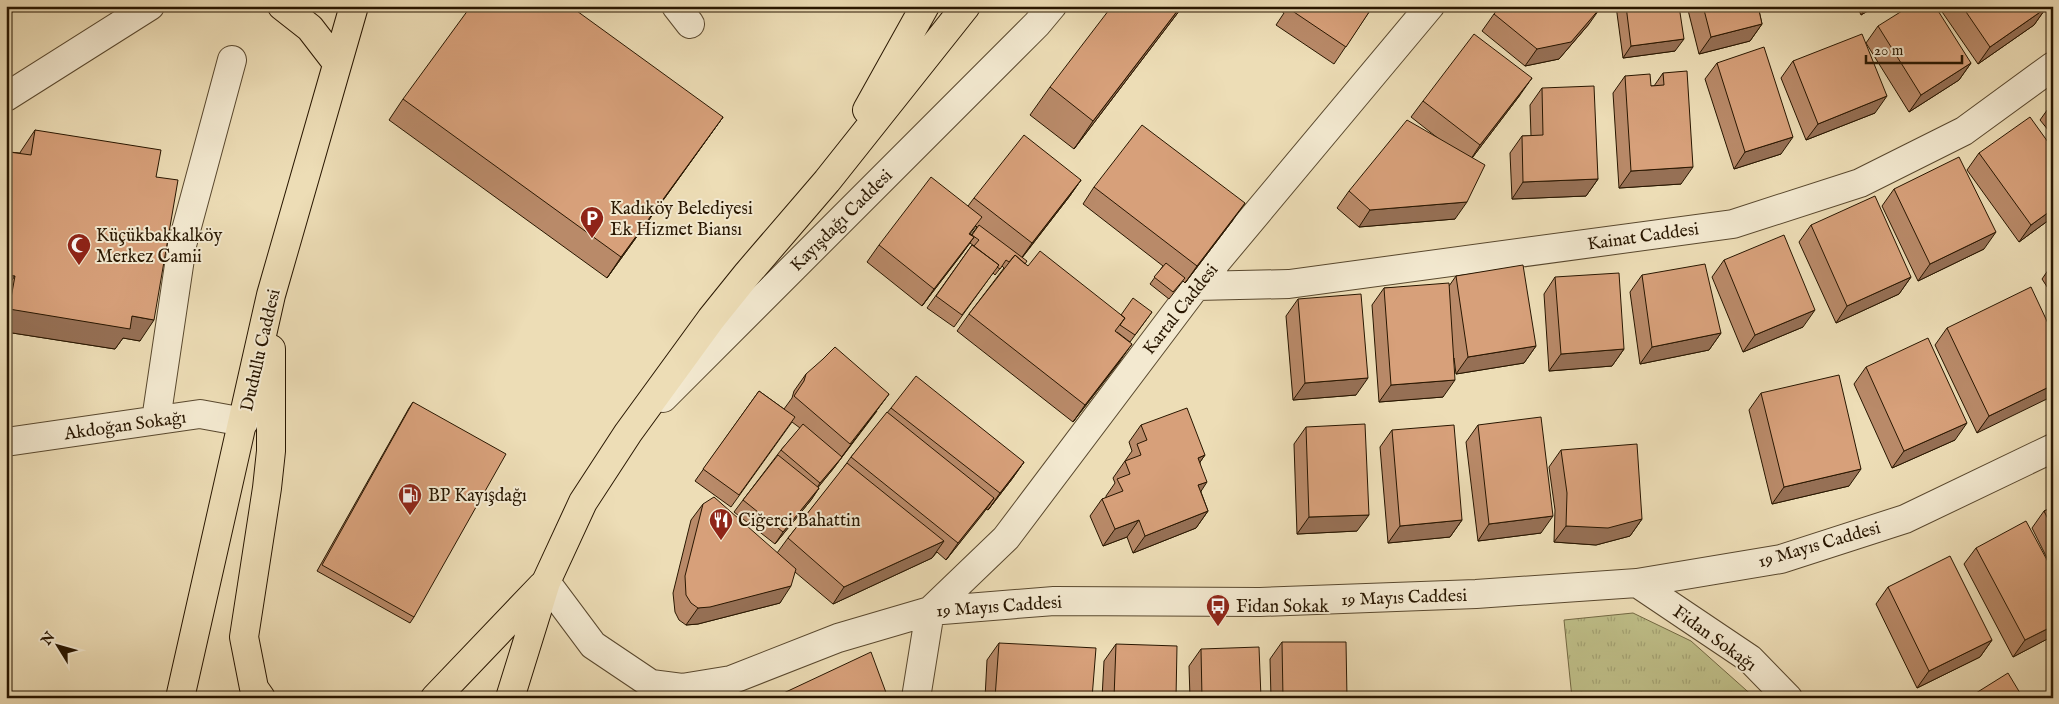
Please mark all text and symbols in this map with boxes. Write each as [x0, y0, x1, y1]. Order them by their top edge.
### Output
scale bar [1866, 32, 1963, 64]
text: 20 m [1874, 41, 1904, 60]
street label: Kayışdağı Caddesi [786, 165, 898, 277]
place label: Kadıköy Belediyesi Ek Hizmet Biansı [610, 198, 753, 242]
parking icon: Kadıköy Belediyesi Ek Hizmet Biansı [579, 205, 605, 239]
street label: Kainat Caddesi [1586, 218, 1701, 257]
place label: Küçükbakkalköy Merkez Camii [96, 225, 222, 269]
mosque icon: Küçükbakkalköy Merkez Camii [66, 232, 92, 266]
street label: Kartal Caddesi [1138, 260, 1224, 360]
street label: Dudullu Caddesi [236, 287, 287, 414]
street label: Akdoğan Sokağı [62, 407, 188, 447]
fuel station icon: BP Kayışdağı [397, 482, 423, 516]
place label: BP Kayışdağı [428, 485, 527, 508]
restaurant icon: Ciğerci Bahattin [708, 507, 734, 541]
place label: Ciğerci Bahattin [738, 510, 861, 533]
street label: 19 Mayıs Caddesi [1756, 517, 1883, 574]
street label: 19 Mayıs Caddesi [1341, 585, 1468, 612]
street label: 19 Mayıs Caddesi [935, 592, 1063, 623]
bus stop icon: Fidan Sokak [1205, 593, 1231, 627]
place label: Fidan Sokak [1236, 596, 1329, 619]
street label: Fidan Sokağı [1668, 601, 1761, 677]
north arrow [32, 622, 82, 672]
text: N [37, 629, 59, 650]

